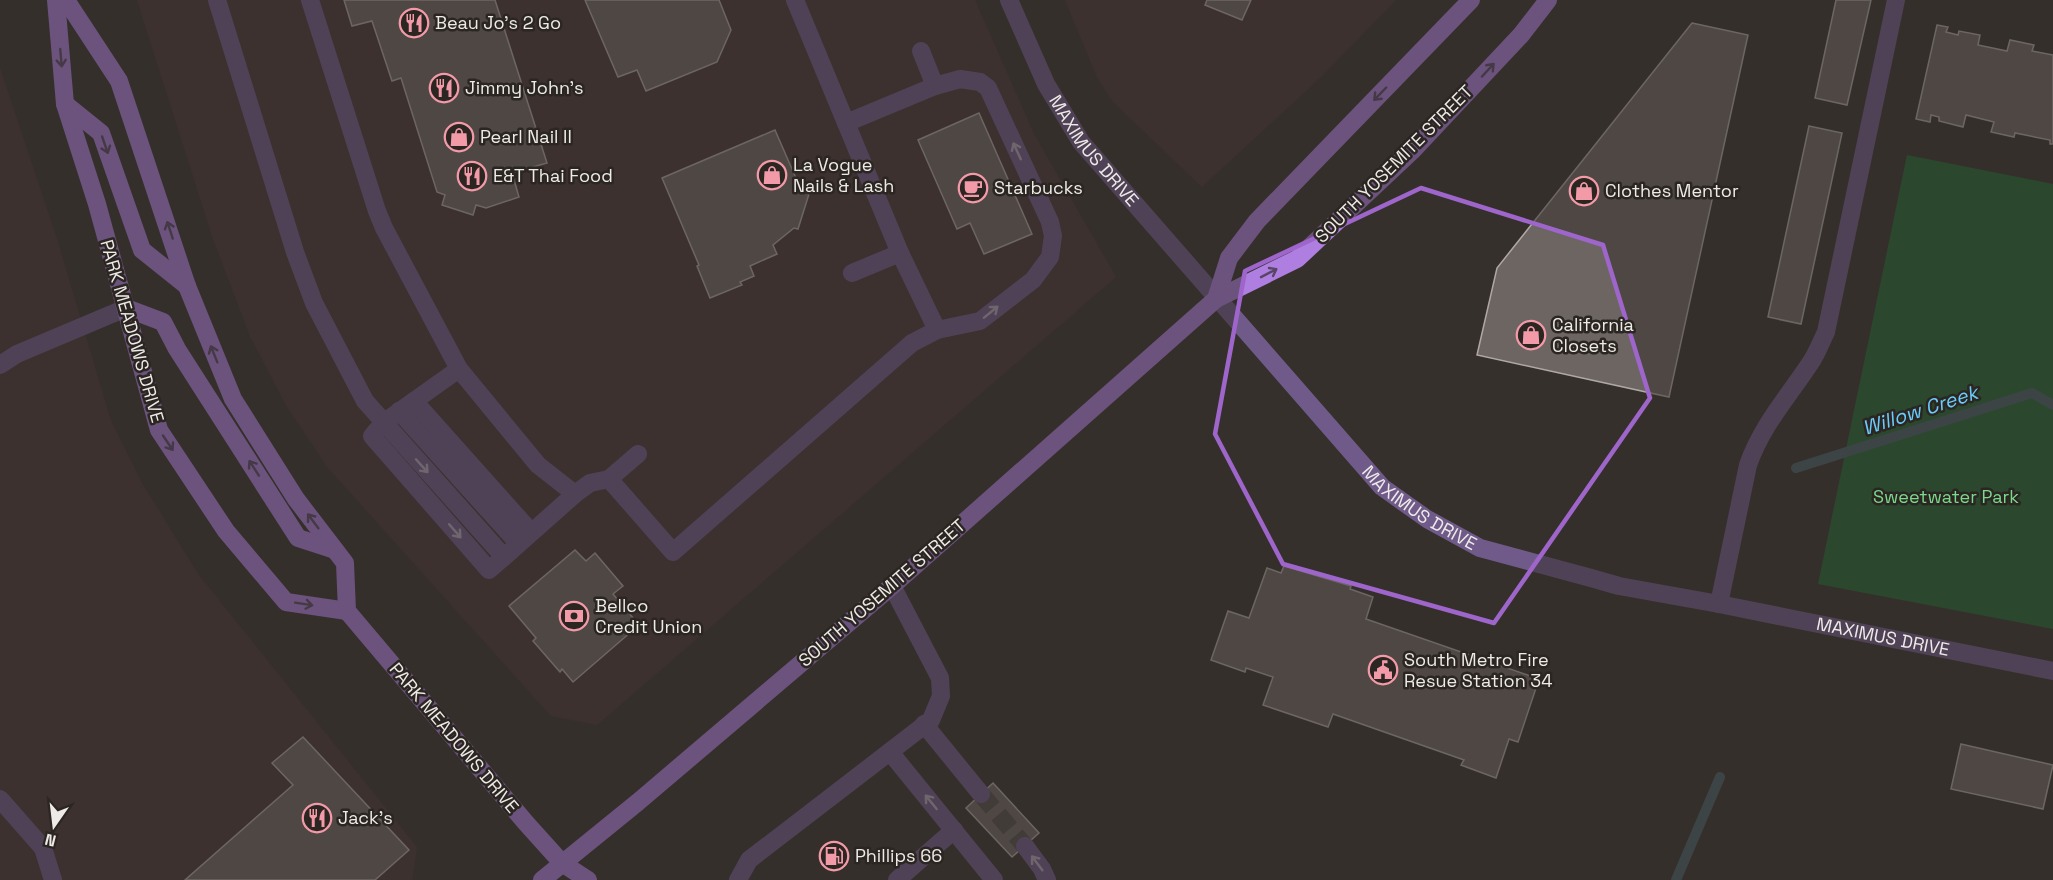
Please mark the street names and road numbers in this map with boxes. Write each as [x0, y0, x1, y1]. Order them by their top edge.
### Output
street label: SOUTH YOSEMITE STREET [1310, 80, 1478, 247]
street label: MAXIMUS DRIVE [1044, 90, 1144, 211]
street label: PARK MEADOWS DRIVE [95, 237, 170, 425]
street label: MAXIMUS DRIVE [1357, 460, 1481, 555]
street label: SOUTH YOSEMITE STREET [793, 513, 970, 672]
street label: MAXIMUS DRIVE [1815, 612, 1952, 661]
street label: PARK MEADOWS DRIVE [385, 658, 524, 818]

